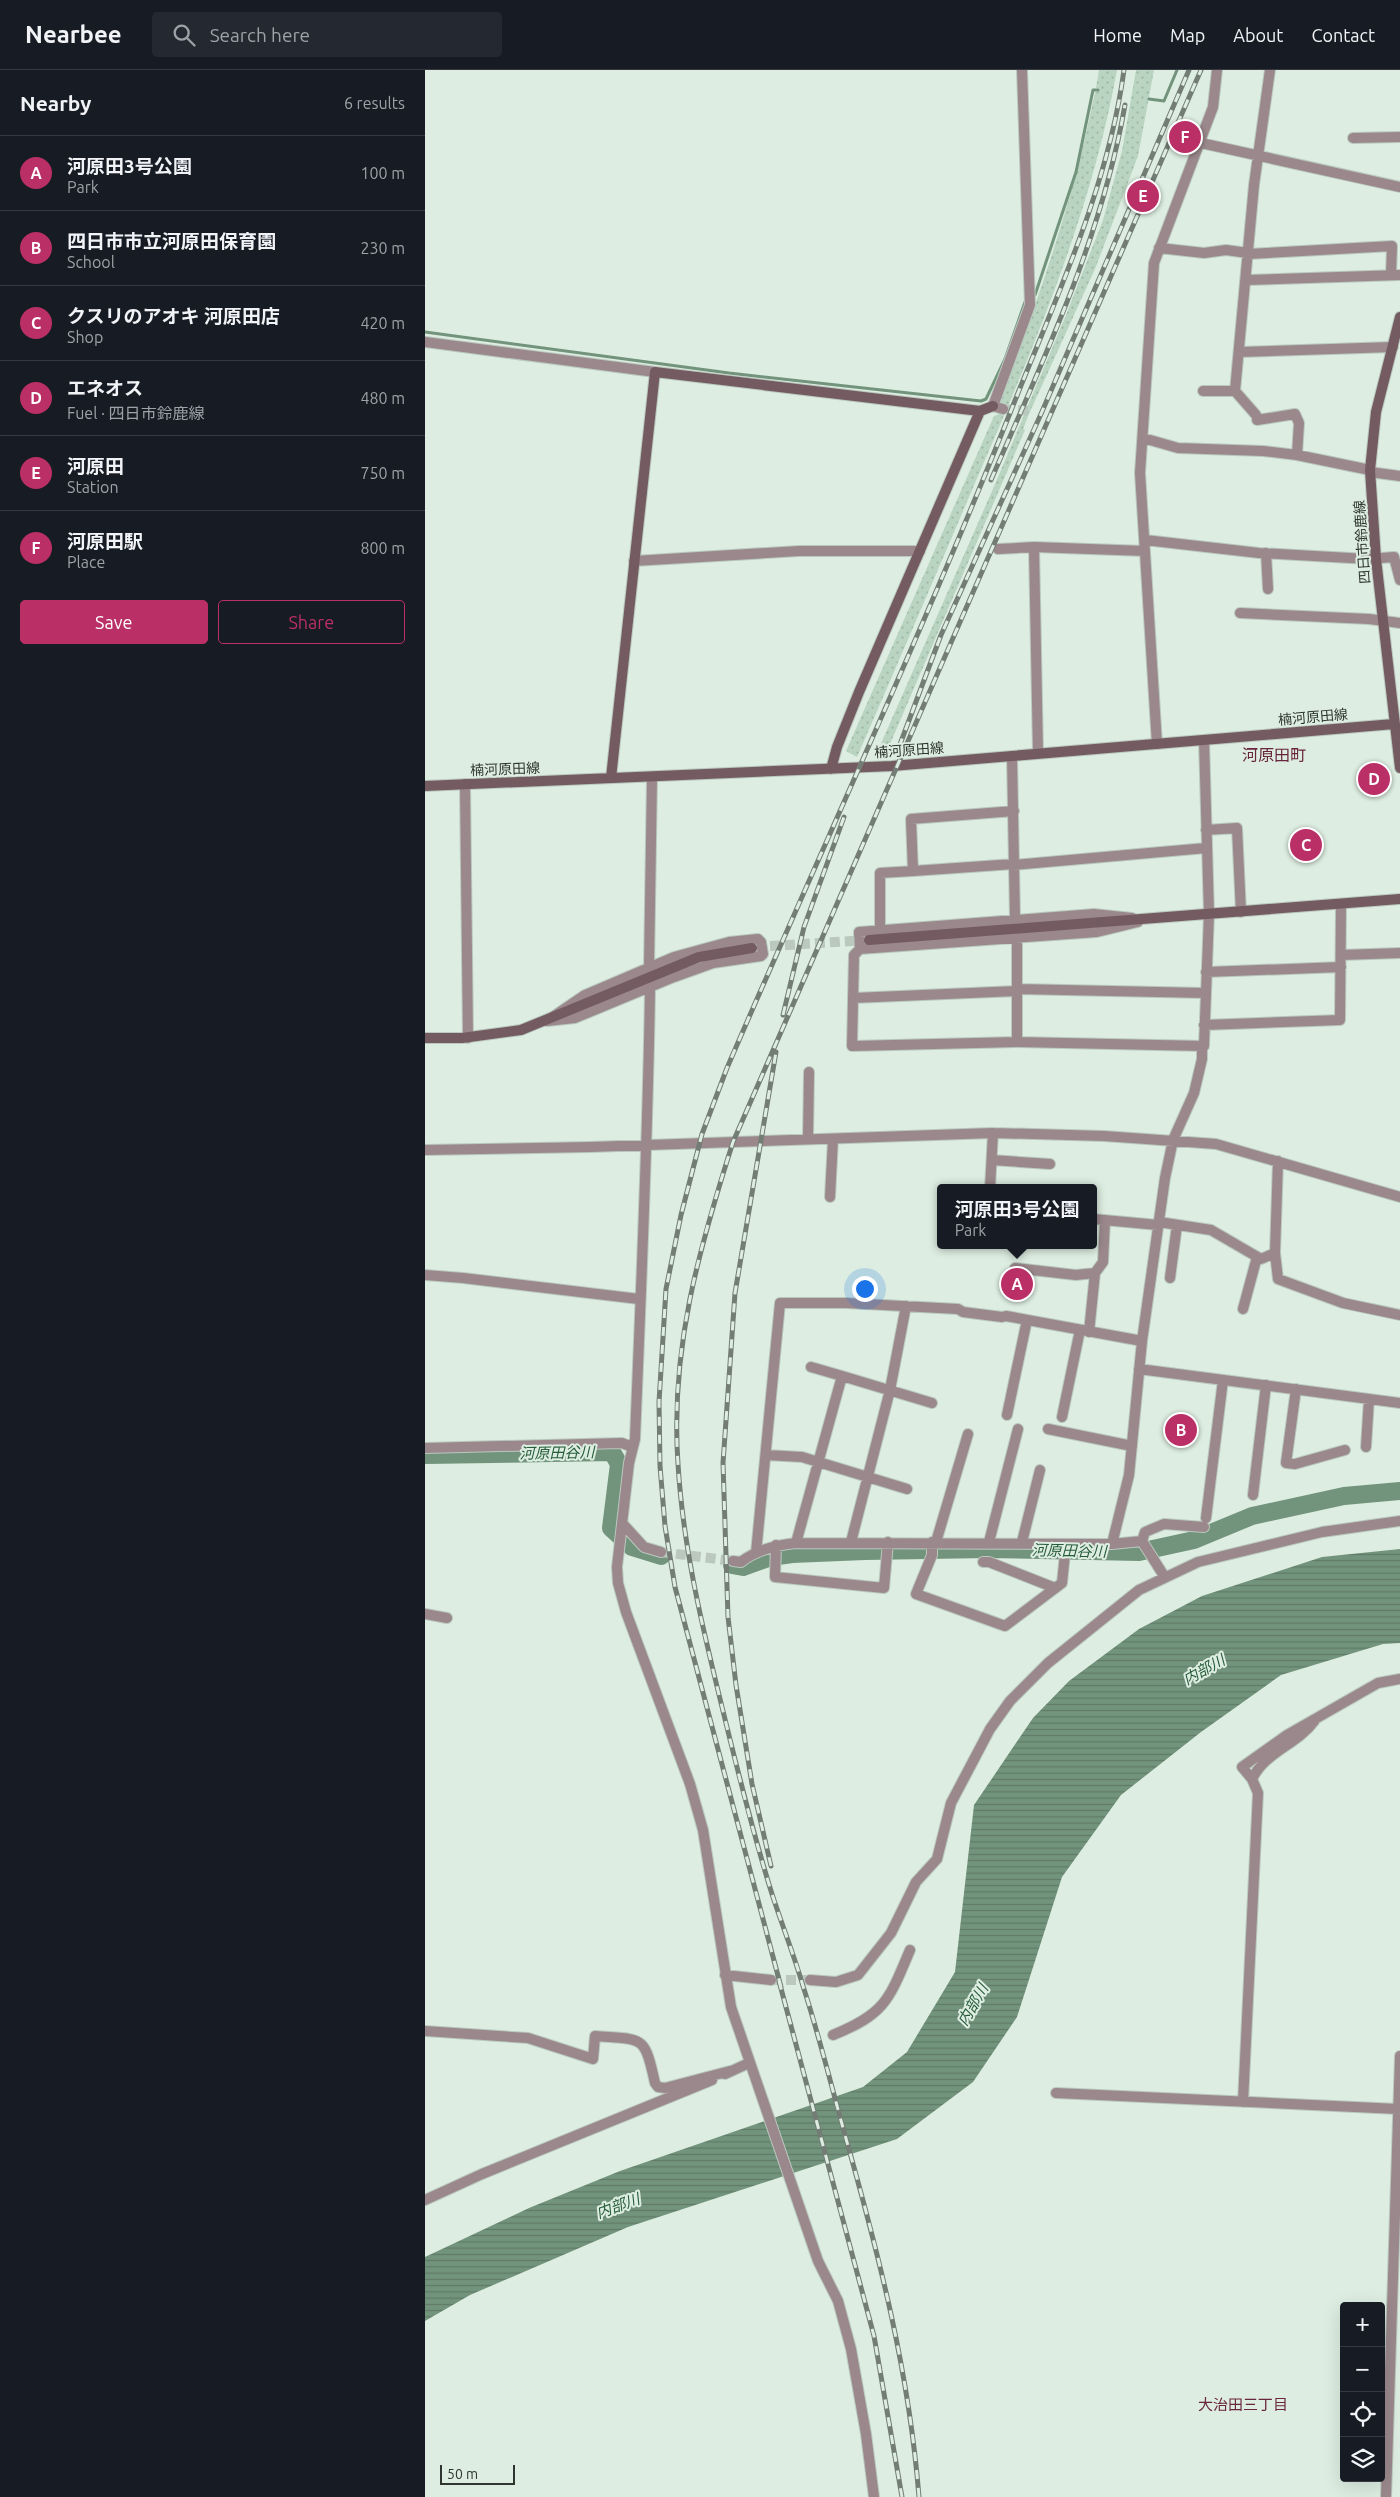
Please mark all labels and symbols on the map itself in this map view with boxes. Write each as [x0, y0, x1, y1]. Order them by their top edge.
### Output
pin: F [1169, 118, 1201, 156]
pin: E [1127, 177, 1159, 215]
street label: 四日市鈴鹿線 [1351, 500, 1373, 584]
street label: 楠河原田線 [1277, 706, 1349, 728]
street label: 楠河原田線 [874, 740, 944, 760]
district label: 河原田町 [1242, 746, 1306, 764]
street label: 楠河原田線 [470, 760, 540, 778]
pin: D [1358, 760, 1390, 798]
pin: C [1290, 826, 1322, 864]
pin: A [1001, 1265, 1033, 1303]
your location [852, 1276, 878, 1302]
pin: B [1165, 1411, 1197, 1449]
water label: 河原田谷川 [519, 1443, 597, 1462]
water label: 河原田谷川 [1031, 1541, 1109, 1560]
water label: 内部川 [1180, 1650, 1229, 1688]
water label: 内部川 [954, 1979, 992, 2028]
water label: 内部川 [594, 2189, 644, 2221]
district label: 大治田三丁目 [1198, 2396, 1288, 2413]
scale bar [440, 2462, 515, 2485]

